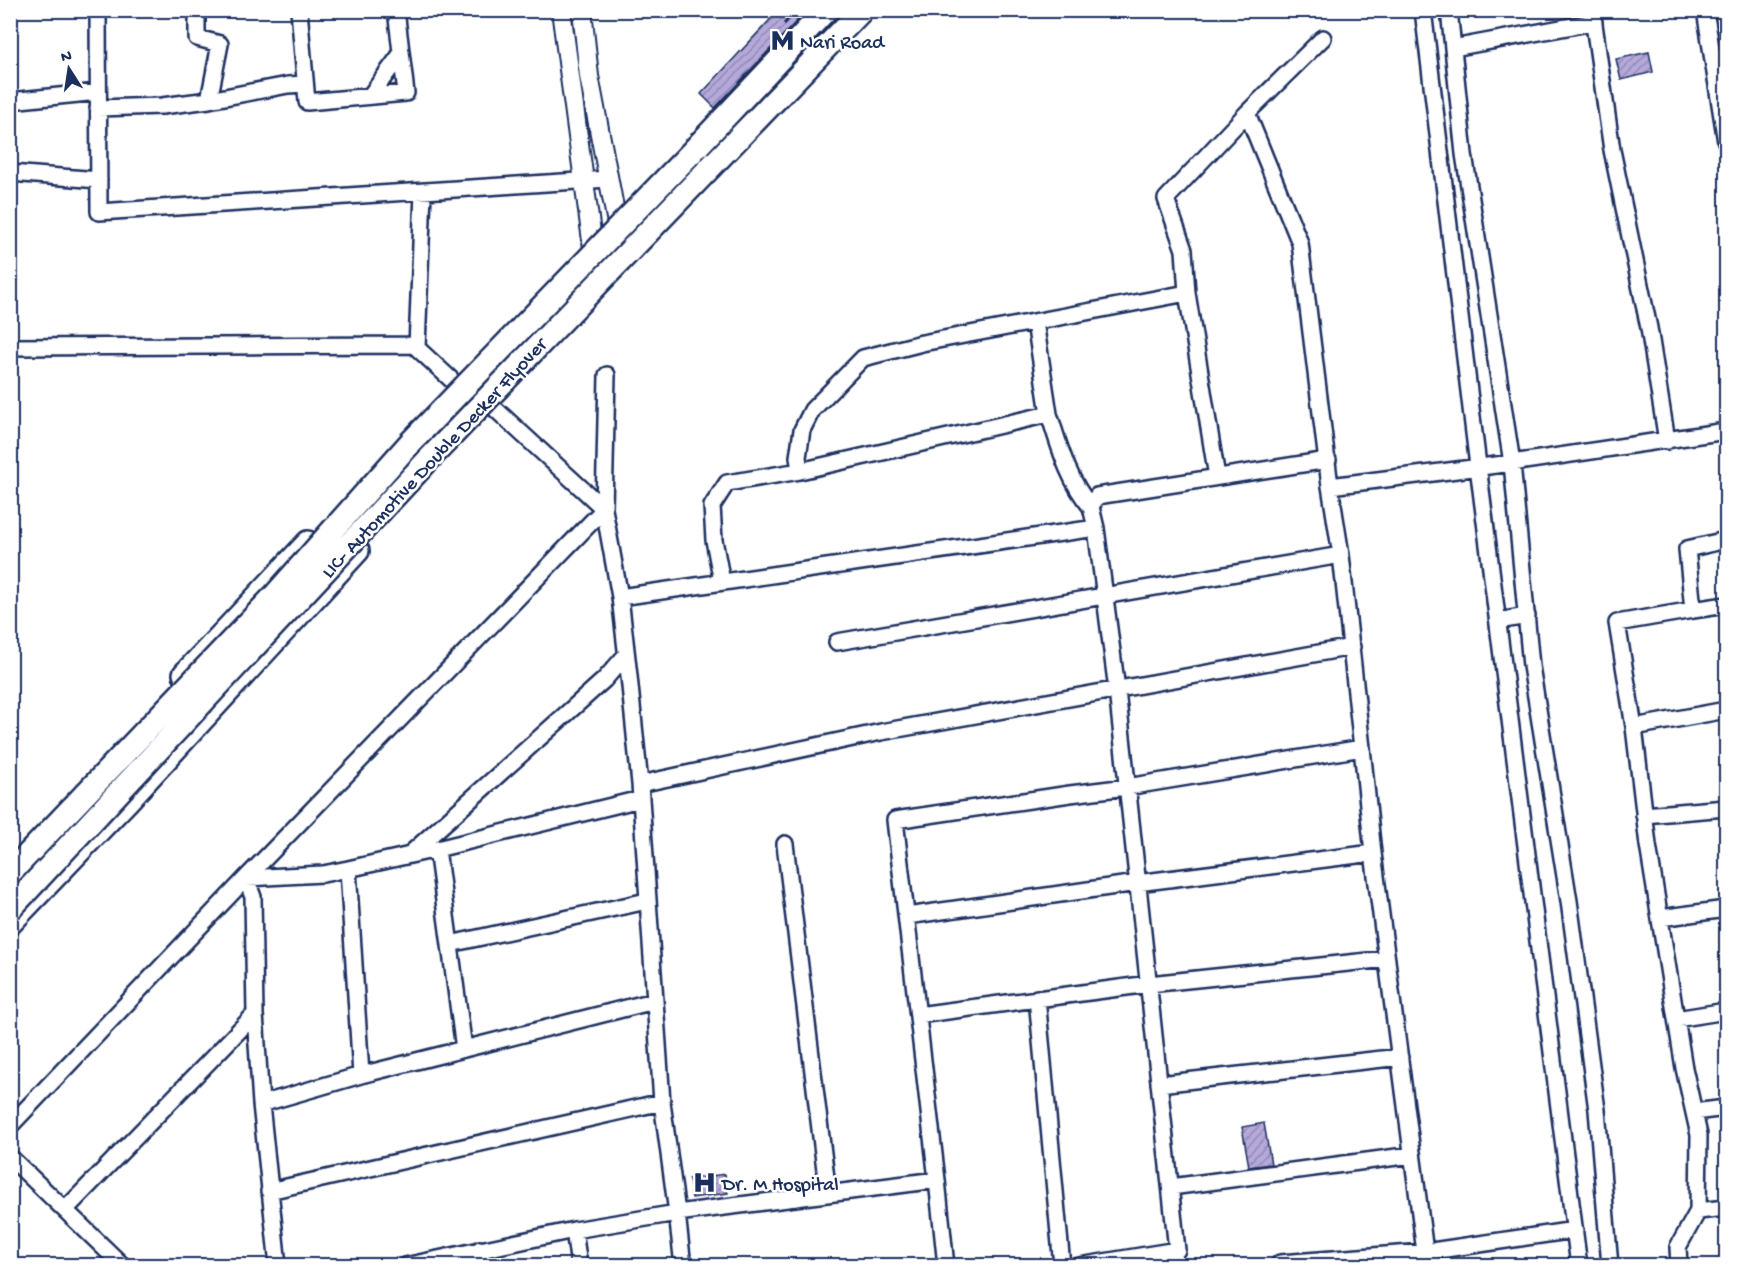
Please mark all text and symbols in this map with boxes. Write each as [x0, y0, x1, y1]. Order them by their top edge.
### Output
metro station icon: Nari Road [769, 28, 795, 54]
place label: Nari Road [800, 33, 886, 56]
north arrow [39, 39, 99, 99]
text: N [60, 47, 74, 68]
street label: LIC- Automotive Double Decker Flyover [318, 333, 554, 584]
hospital icon: Dr. M Hospital [691, 1170, 717, 1196]
place label: Dr. M Hospital [720, 1175, 839, 1198]

